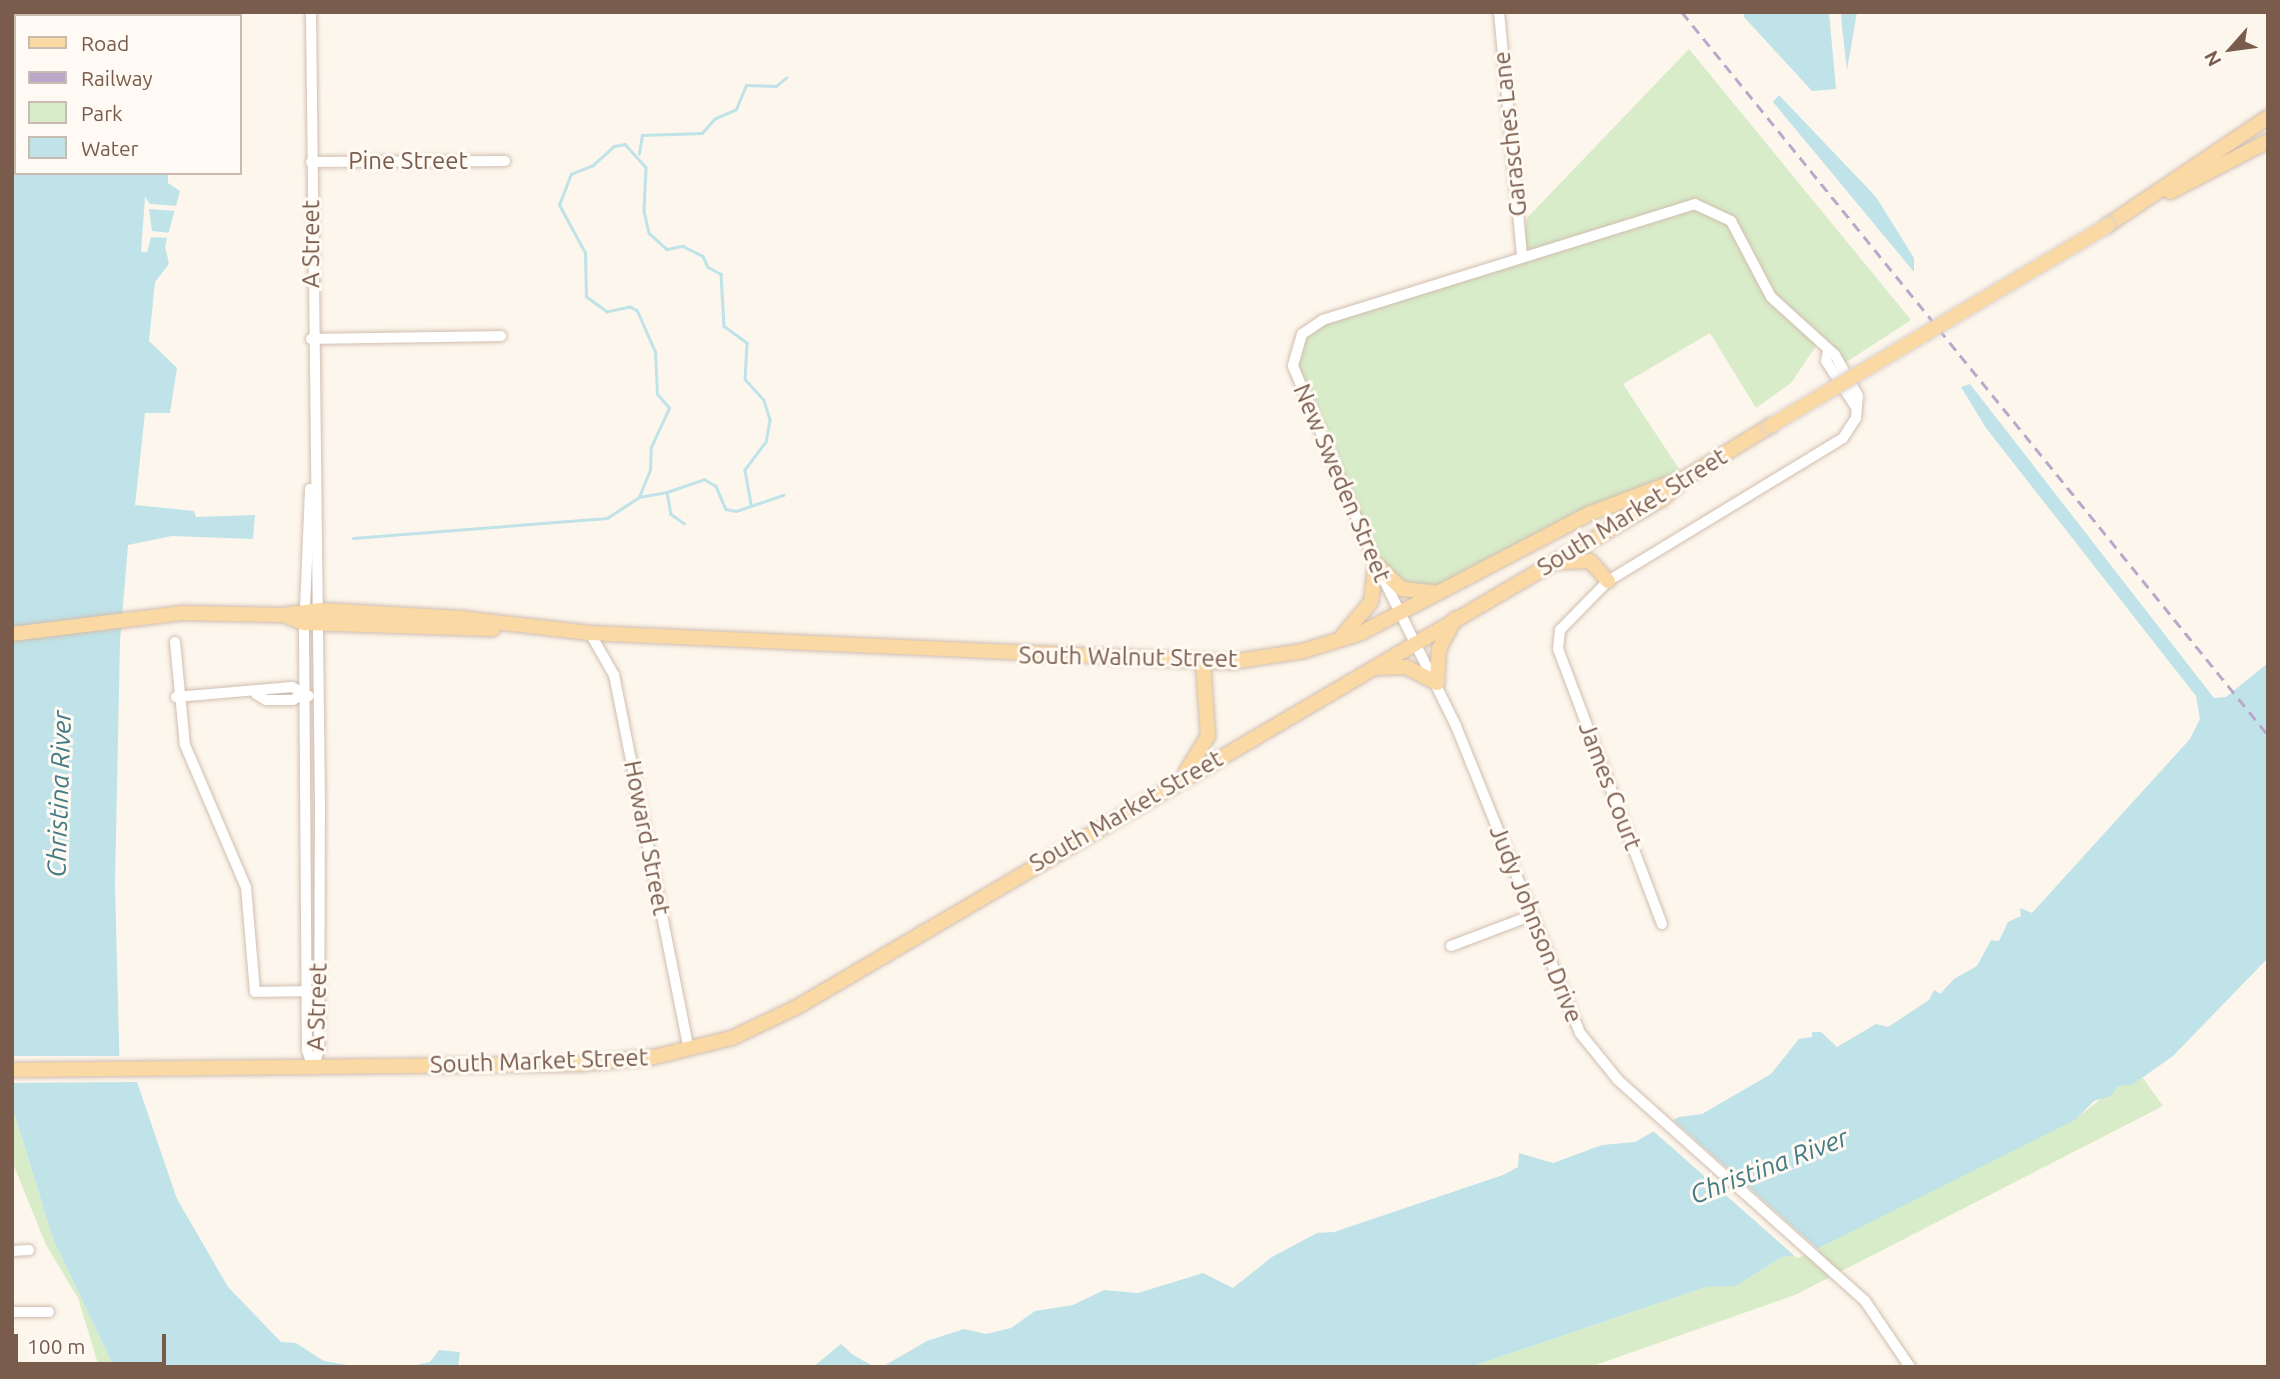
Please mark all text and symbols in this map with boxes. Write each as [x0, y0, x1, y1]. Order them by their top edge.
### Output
legend [14, 14, 242, 175]
north arrow [2196, 14, 2266, 84]
text: Road [81, 31, 129, 55]
text: N [2199, 47, 2226, 70]
street label: Garasches Lane [1487, 50, 1533, 218]
text: Railway [81, 66, 153, 90]
text: Park [81, 101, 123, 125]
text: Water [81, 136, 139, 160]
street label: Pine Street [348, 147, 468, 175]
street label: A Street [297, 200, 325, 288]
street label: New Sweden Street [1287, 380, 1397, 586]
street label: South Market Street [1532, 442, 1732, 582]
street label: South Walnut Street [1018, 641, 1238, 673]
water label: Christina River [40, 710, 78, 878]
street label: James Court [1572, 718, 1648, 854]
street label: South Market Street [1024, 744, 1228, 878]
street label: Howard Street [618, 758, 676, 918]
street label: Judy Johnson Drive [1483, 821, 1589, 1027]
street label: A Street [301, 962, 333, 1052]
street label: South Market Street [429, 1043, 649, 1079]
water label: Christina River [1685, 1122, 1853, 1210]
scale bar [18, 1320, 170, 1364]
text: 100 m [27, 1334, 85, 1358]

